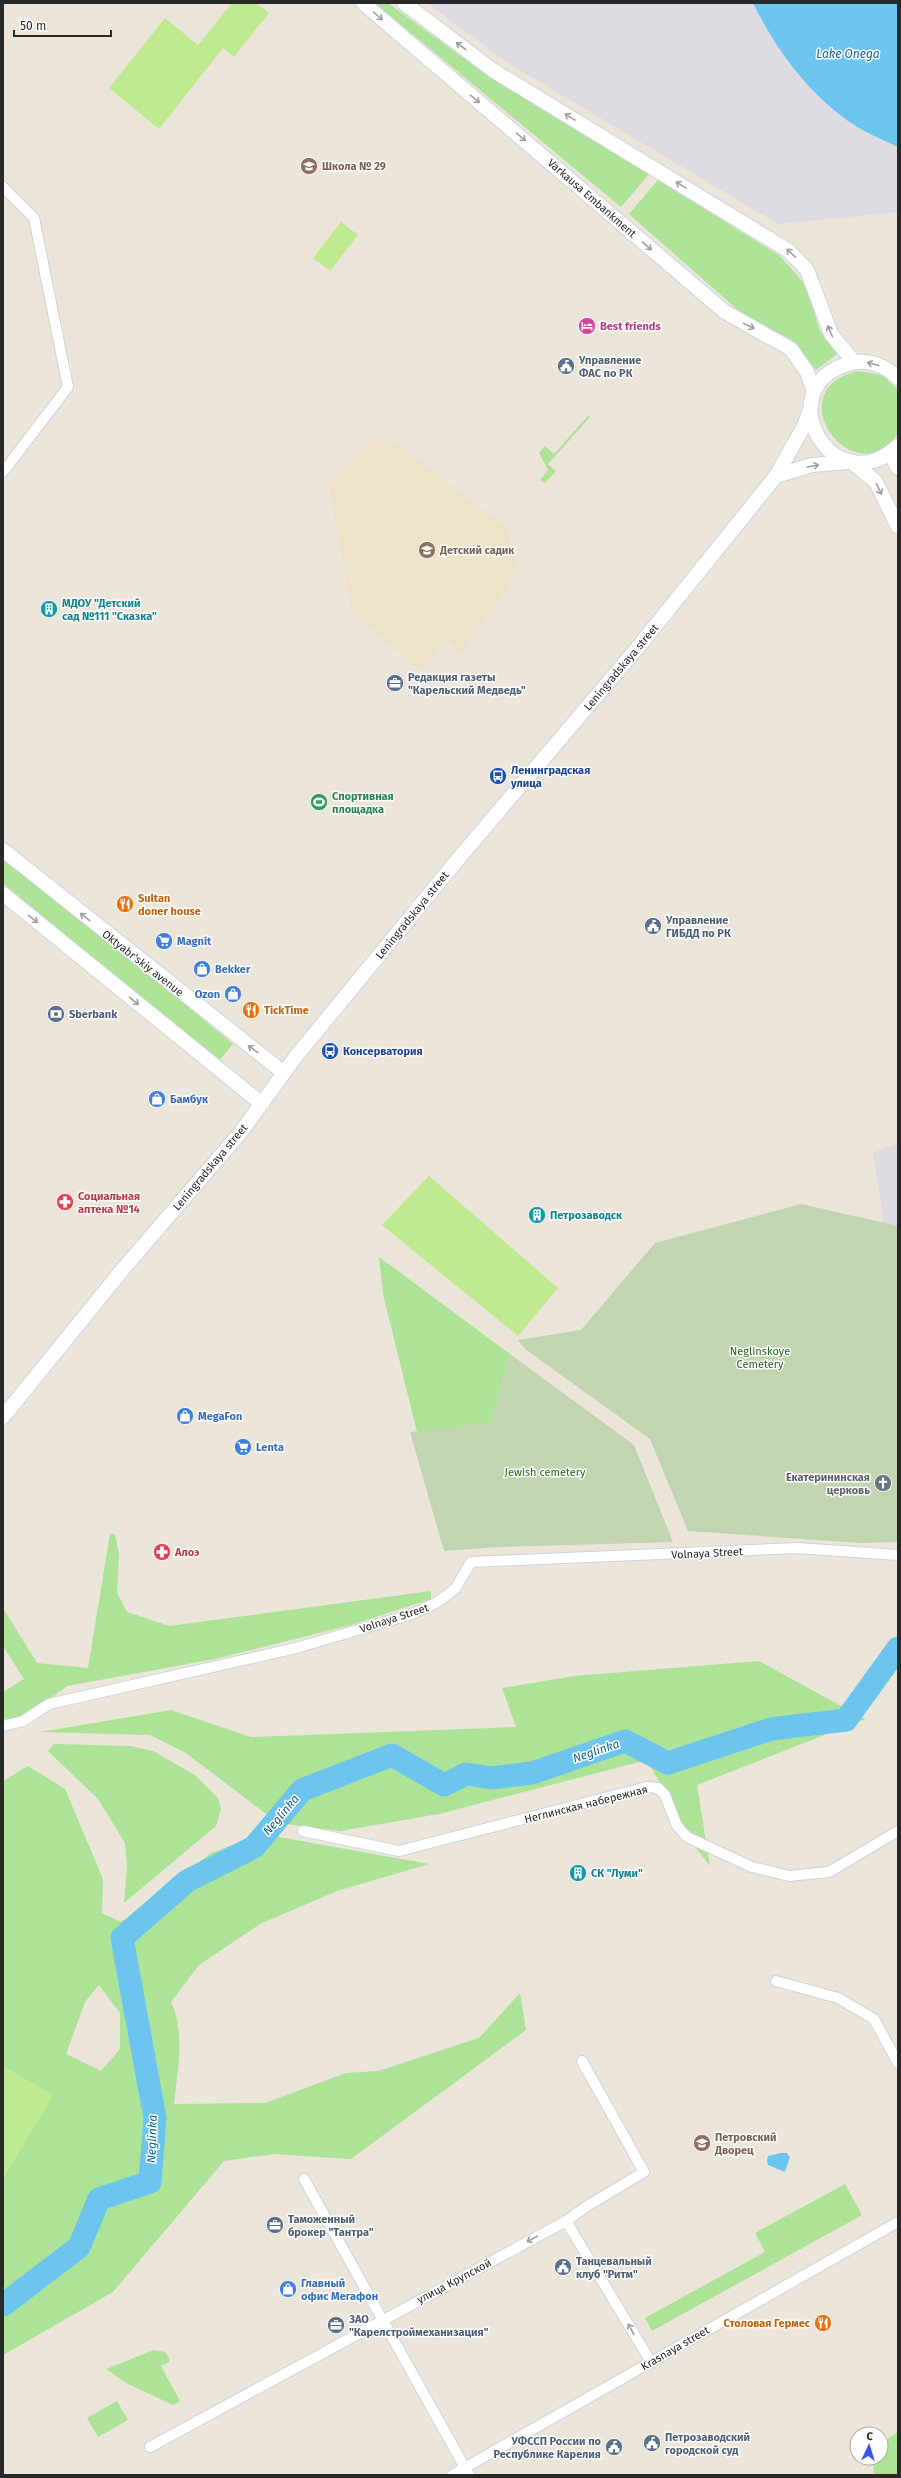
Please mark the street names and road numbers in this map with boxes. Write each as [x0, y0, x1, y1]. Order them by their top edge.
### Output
street label: Varkausa Embankment [545, 156, 639, 240]
street label: Leningradskaya street [581, 621, 661, 713]
street label: Leningradskaya street [373, 869, 452, 962]
street label: Oktyabr'skiy avenue [99, 928, 186, 999]
street label: Leningradskaya street [170, 1121, 250, 1213]
street label: Volnaya Street [671, 1545, 743, 1562]
street label: Volnaya Street [358, 1601, 430, 1636]
street label: Неглинская набережная [523, 1783, 649, 1826]
street label: улица Крупской [415, 2256, 494, 2307]
street label: Krasnaya street [639, 2324, 712, 2373]

